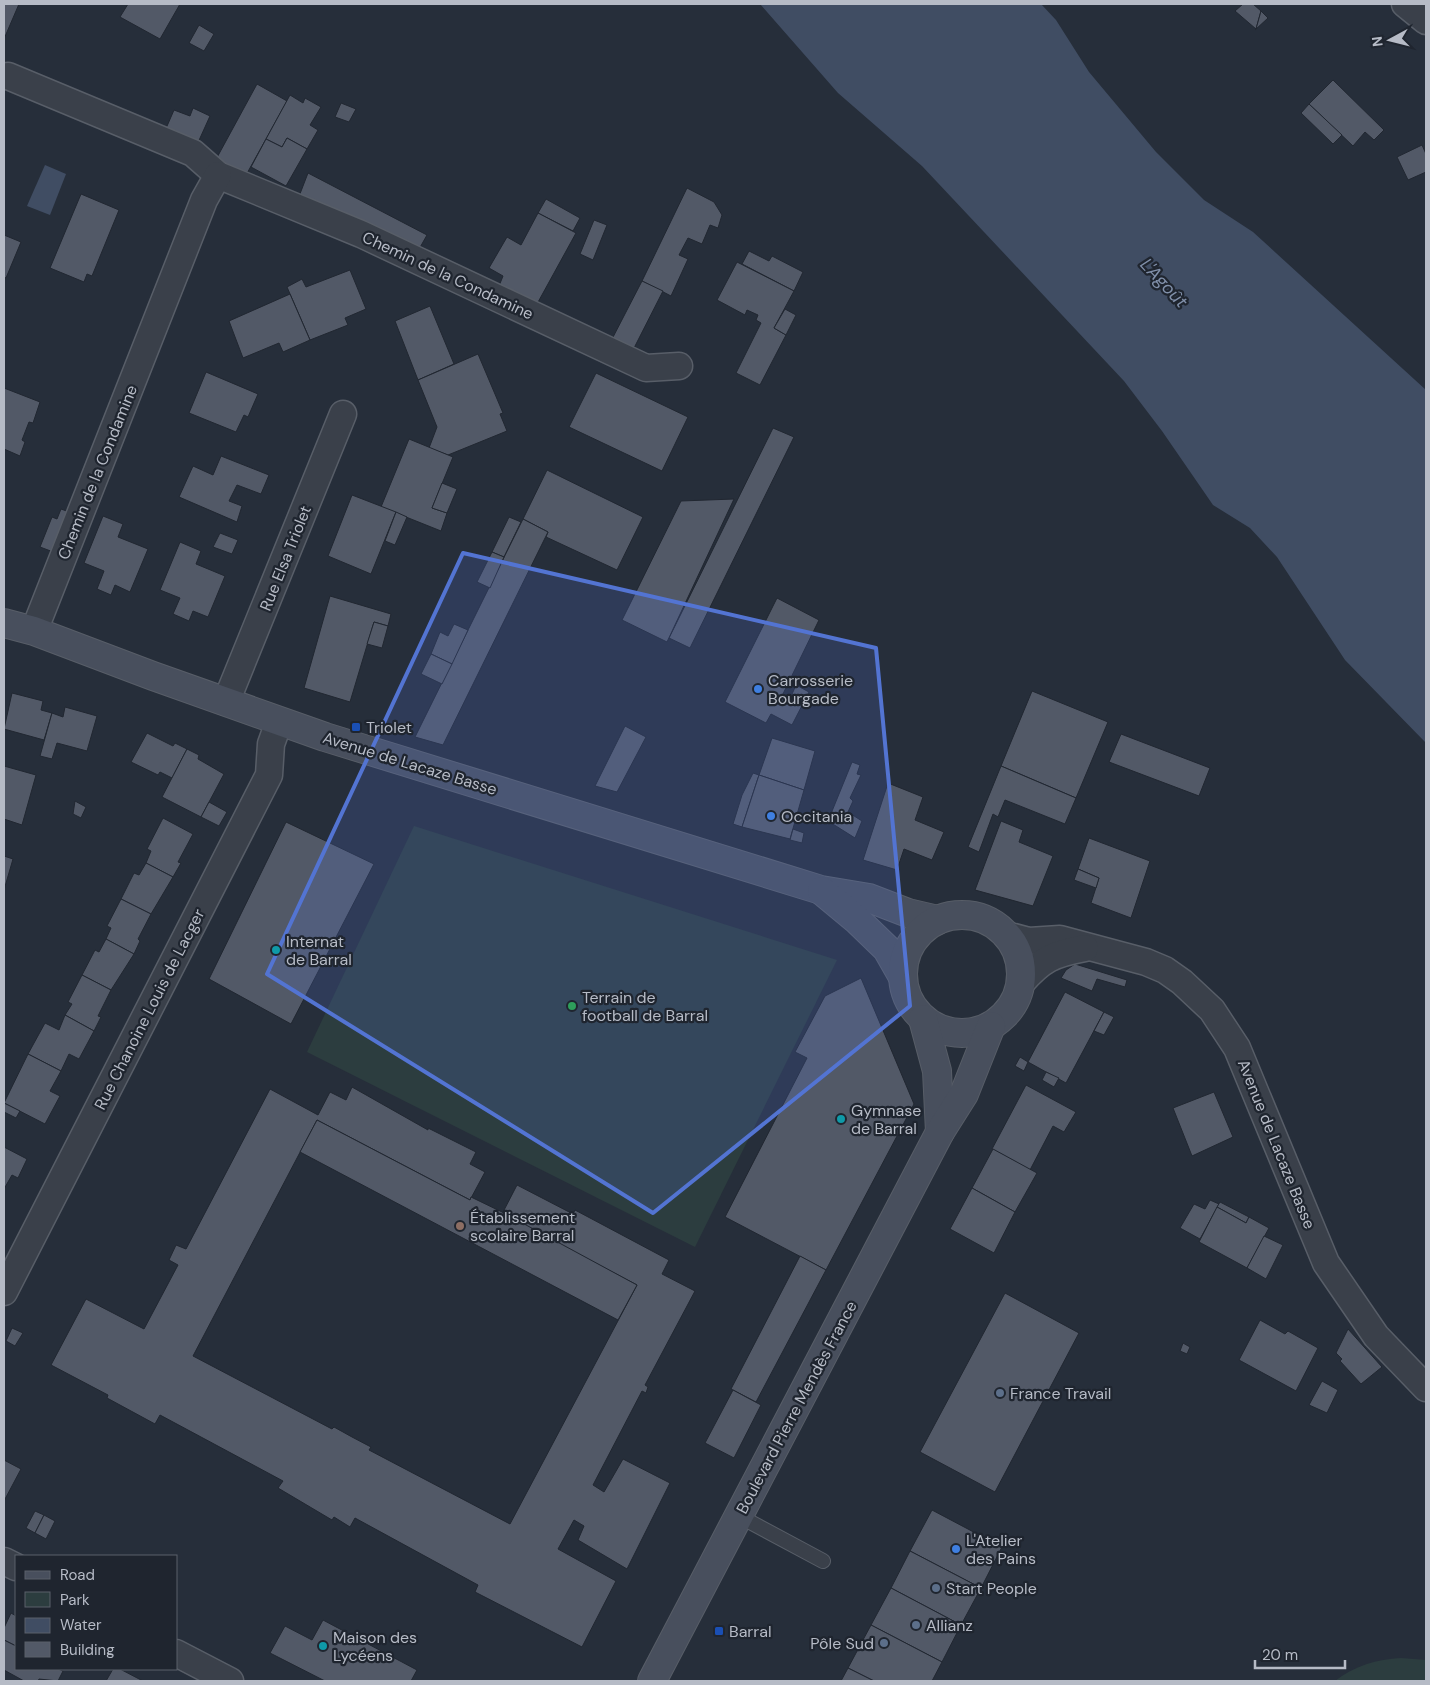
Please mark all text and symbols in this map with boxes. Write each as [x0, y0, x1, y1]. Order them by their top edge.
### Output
north arrow [1365, 15, 1415, 65]
text: N [1368, 35, 1387, 48]
street label: Chemin de la Condamine [359, 227, 537, 324]
water label: L'Agoût [1135, 253, 1194, 314]
street label: Chemin de la Condamine [53, 382, 142, 563]
street label: Rue Elsa Triolet [255, 503, 316, 614]
place label: Carrosserie Bourgade [768, 670, 853, 709]
marker: Carrosserie Bourgade [752, 683, 764, 695]
place label: Triolet [366, 717, 412, 738]
marker: Triolet [350, 721, 362, 733]
street label: Avenue de Lacaze Basse [320, 727, 500, 800]
place label: Occitania [781, 806, 852, 827]
marker: Occitania [765, 810, 777, 822]
street label: Rue Chanoine Louis de Lacger [90, 905, 209, 1113]
place label: Internat de Barral [286, 931, 352, 970]
marker: Internat de Barral [270, 944, 282, 956]
place label: Terrain de football de Barral [582, 987, 708, 1026]
marker: Terrain de football de Barral [566, 1000, 578, 1012]
street label: Avenue de Lacaze Basse [1233, 1056, 1320, 1232]
place label: Gymnase de Barral [851, 1100, 921, 1139]
marker: Gymnase de Barral [835, 1113, 847, 1125]
place label: Établissement scolaire Barral [470, 1207, 575, 1246]
marker: Établissement scolaire Barral [454, 1220, 466, 1232]
street label: Boulevard Pierre Mendès France [731, 1297, 862, 1517]
place label: France Travail [1010, 1383, 1111, 1404]
marker: France Travail [994, 1387, 1006, 1399]
place label: L'Atelier des Pains [966, 1530, 1036, 1569]
marker: L'Atelier des Pains [950, 1543, 962, 1555]
legend [15, 1555, 178, 1670]
text: Road [60, 1565, 95, 1585]
place label: Start People [946, 1578, 1037, 1599]
marker: Start People [930, 1582, 942, 1594]
text: Park [60, 1590, 90, 1610]
text: Water [60, 1615, 102, 1635]
place label: Allianz [926, 1615, 973, 1636]
marker: Allianz [910, 1619, 922, 1631]
place label: Barral [729, 1621, 771, 1642]
marker: Barral [713, 1625, 725, 1637]
place label: Maison des Lycéens [333, 1627, 417, 1666]
place label: Pôle Sud [810, 1633, 874, 1654]
marker: Pôle Sud [878, 1637, 890, 1649]
scale bar [1255, 1638, 1345, 1670]
text: Building [60, 1640, 115, 1660]
marker: Maison des Lycéens [317, 1640, 329, 1652]
text: 20 m [1262, 1645, 1298, 1665]

